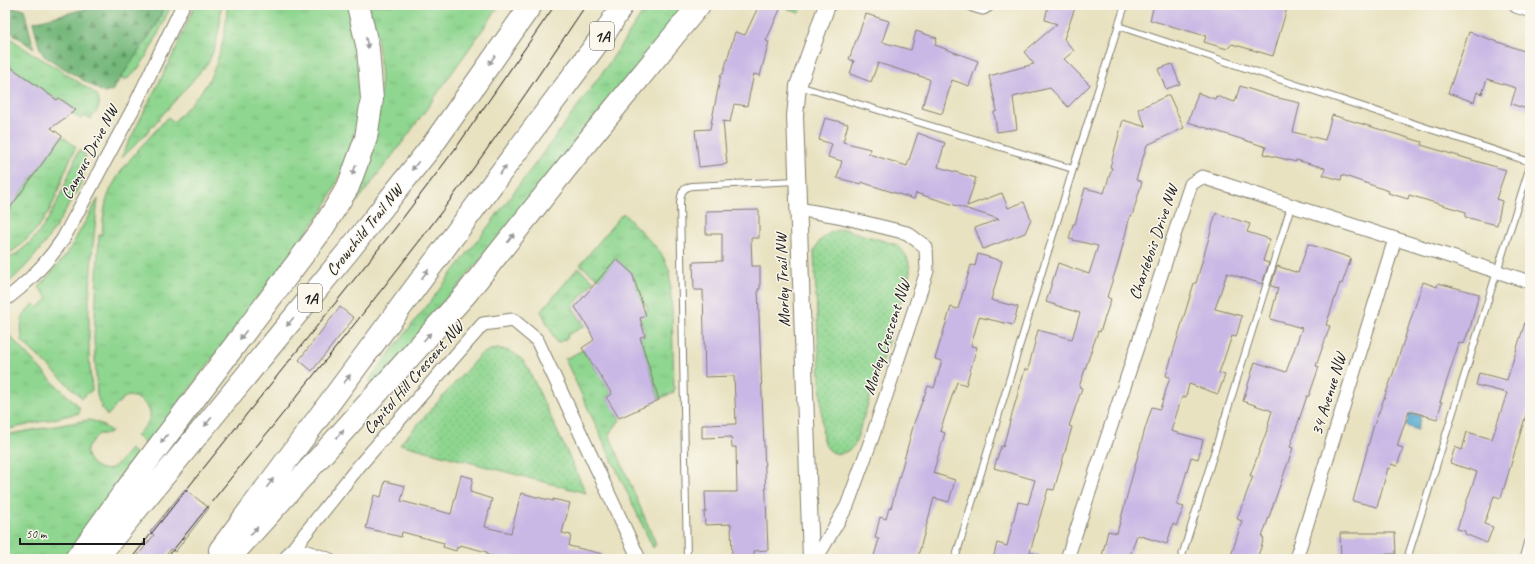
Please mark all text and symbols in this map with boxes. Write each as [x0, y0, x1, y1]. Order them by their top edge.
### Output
road number: 1A [590, 22, 614, 50]
one-way arrow [364, 37, 370, 49]
one-way arrow [487, 55, 496, 66]
street label: Campus Drive NW [56, 100, 124, 203]
one-way arrow [411, 160, 420, 171]
one-way arrow [351, 165, 357, 177]
one-way arrow [498, 165, 506, 175]
street label: Crowchild Trail NW [321, 179, 409, 280]
street label: Charlebois Drive NW [1124, 180, 1184, 302]
street label: Morley Trail NW [770, 231, 795, 327]
one-way arrow [506, 232, 515, 243]
one-way arrow [421, 269, 429, 280]
street label: Morley Crescent NW [858, 275, 916, 397]
road number: 1A [298, 284, 322, 312]
street label: Capitol Hill Crescent NW [358, 315, 469, 438]
one-way arrow [286, 316, 295, 327]
one-way arrow [238, 330, 247, 341]
one-way arrow [422, 333, 431, 342]
street label: 34 Avenue NW [1306, 349, 1351, 438]
one-way arrow [343, 373, 351, 384]
one-way arrow [204, 417, 212, 428]
one-way arrow [336, 429, 345, 439]
one-way arrow [160, 434, 168, 444]
one-way arrow [265, 477, 274, 488]
scale bar [20, 520, 144, 546]
text: 50 m [26, 526, 48, 542]
one-way arrow [249, 526, 258, 536]

